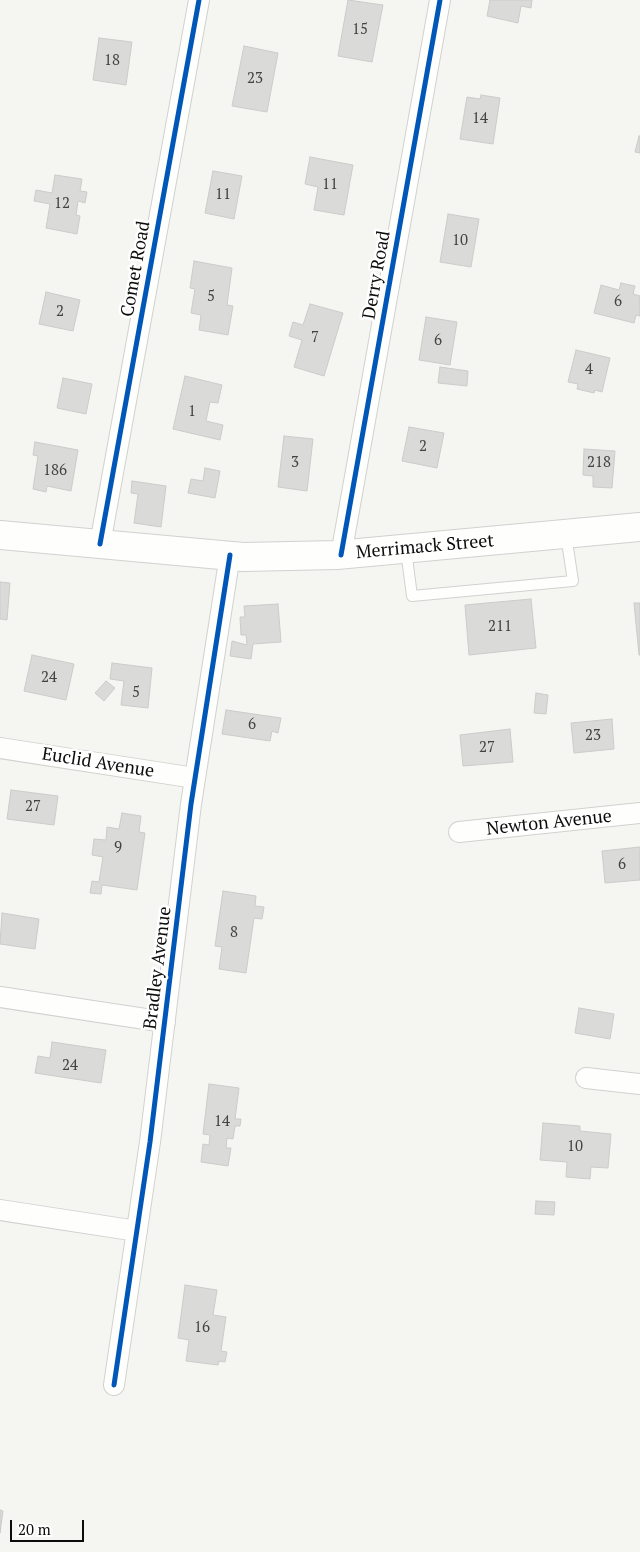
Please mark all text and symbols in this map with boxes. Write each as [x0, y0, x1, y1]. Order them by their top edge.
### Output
house number: 15 [352, 21, 368, 39]
house number: 18 [104, 52, 120, 70]
house number: 23 [247, 70, 263, 88]
house number: 14 [472, 110, 488, 128]
house number: 11 [322, 176, 338, 194]
house number: 11 [215, 186, 231, 204]
house number: 12 [54, 195, 70, 213]
street label: Comet Road [117, 219, 155, 319]
street label: Derry Road [359, 229, 395, 321]
house number: 10 [452, 232, 468, 250]
house number: 5 [207, 288, 215, 306]
house number: 6 [614, 293, 622, 311]
house number: 2 [56, 303, 64, 321]
house number: 7 [311, 329, 319, 347]
house number: 6 [434, 332, 442, 350]
house number: 4 [585, 361, 593, 379]
house number: 1 [188, 403, 196, 421]
house number: 2 [419, 438, 427, 456]
house number: 3 [291, 454, 299, 472]
house number: 218 [587, 454, 611, 472]
house number: 186 [43, 462, 67, 480]
street label: Merrimack Street [355, 530, 495, 564]
house number: 211 [488, 618, 512, 636]
house number: 24 [41, 669, 57, 687]
house number: 5 [132, 684, 140, 702]
house number: 6 [248, 716, 256, 734]
house number: 23 [585, 727, 601, 745]
house number: 27 [479, 739, 495, 757]
street label: Euclid Avenue [40, 743, 156, 783]
house number: 27 [25, 798, 41, 816]
street label: Newton Avenue [485, 806, 613, 840]
house number: 9 [114, 839, 122, 857]
house number: 6 [618, 856, 626, 874]
street label: Bradley Avenue [140, 905, 176, 1031]
house number: 8 [230, 924, 238, 942]
house number: 24 [62, 1057, 78, 1075]
house number: 14 [214, 1113, 230, 1131]
house number: 10 [567, 1138, 583, 1156]
house number: 16 [194, 1319, 210, 1337]
scale bar [12, 1510, 86, 1542]
text: 20 m [18, 1519, 51, 1539]

